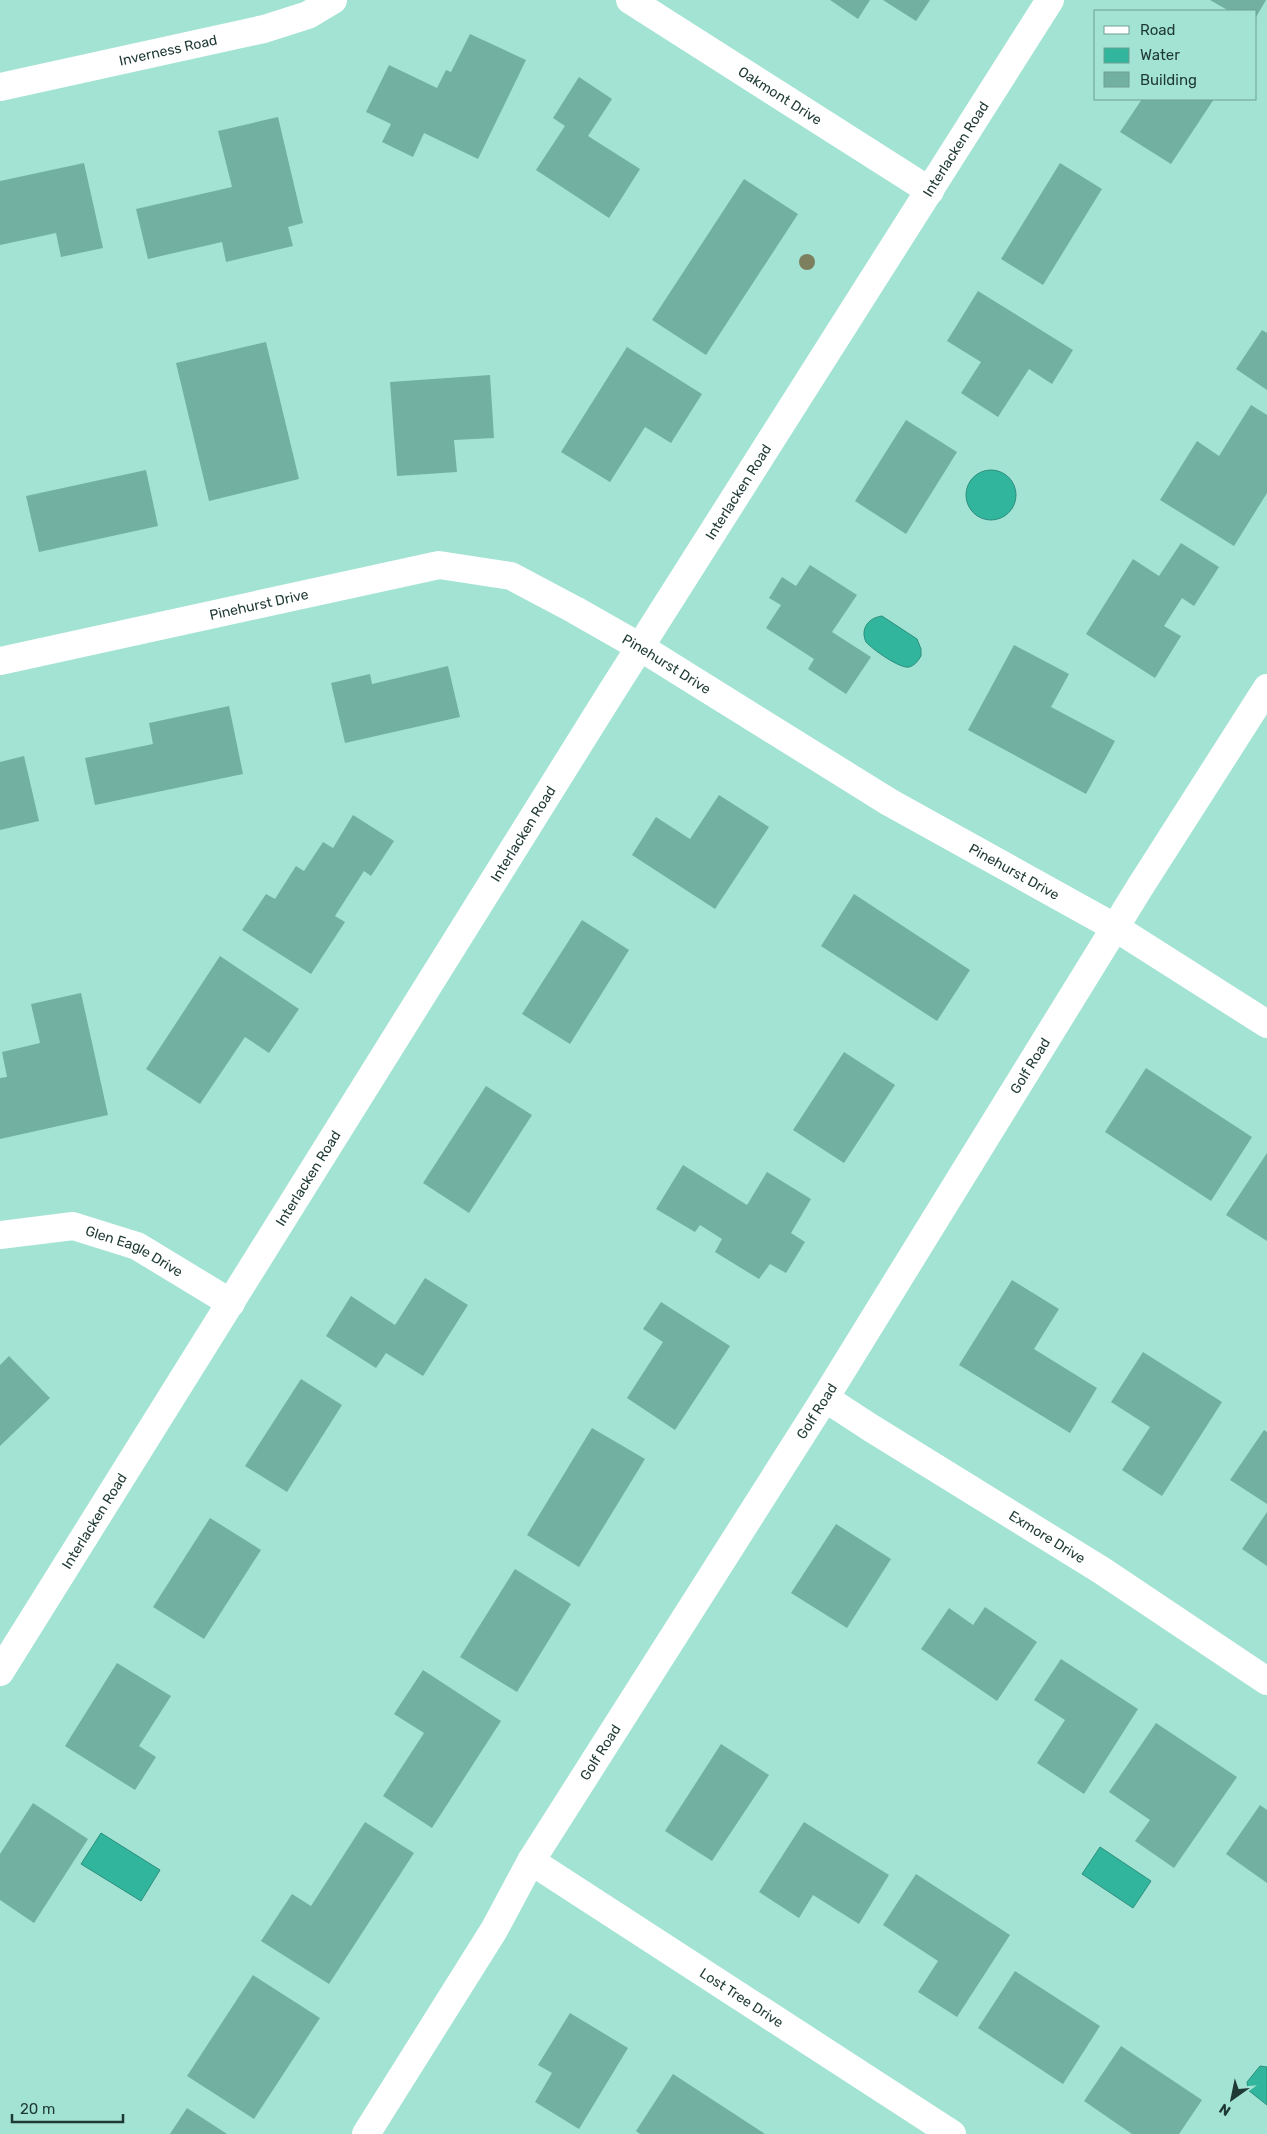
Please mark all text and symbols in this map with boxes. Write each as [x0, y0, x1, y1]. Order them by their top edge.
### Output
legend [1094, 10, 1257, 100]
text: Road [1140, 21, 1176, 39]
street label: Inverness Road [117, 32, 219, 70]
text: Water [1140, 46, 1180, 64]
street label: Oakmont Drive [735, 63, 825, 129]
text: Building [1140, 71, 1197, 89]
street label: Interlacken Road [919, 98, 993, 200]
street label: Interlacken Road [702, 441, 775, 543]
street label: Pinehurst Drive [208, 586, 310, 624]
street label: Pinehurst Drive [619, 631, 714, 698]
street label: Interlacken Road [487, 783, 560, 885]
street label: Pinehurst Drive [966, 840, 1062, 904]
street label: Golf Road [1007, 1035, 1054, 1097]
street label: Interlacken Road [272, 1127, 345, 1229]
street label: Glen Eagle Drive [83, 1222, 186, 1281]
street label: Golf Road [793, 1380, 841, 1442]
street label: Interlacken Road [58, 1470, 131, 1572]
street label: Exmore Drive [1006, 1507, 1088, 1567]
street label: Golf Road [577, 1721, 624, 1784]
street label: Lost Tree Drive [696, 1965, 787, 2031]
north arrow [1207, 2074, 1257, 2124]
scale bar [12, 2092, 124, 2124]
text: 20 m [20, 2100, 55, 2118]
text: N [1216, 2100, 1234, 2119]

